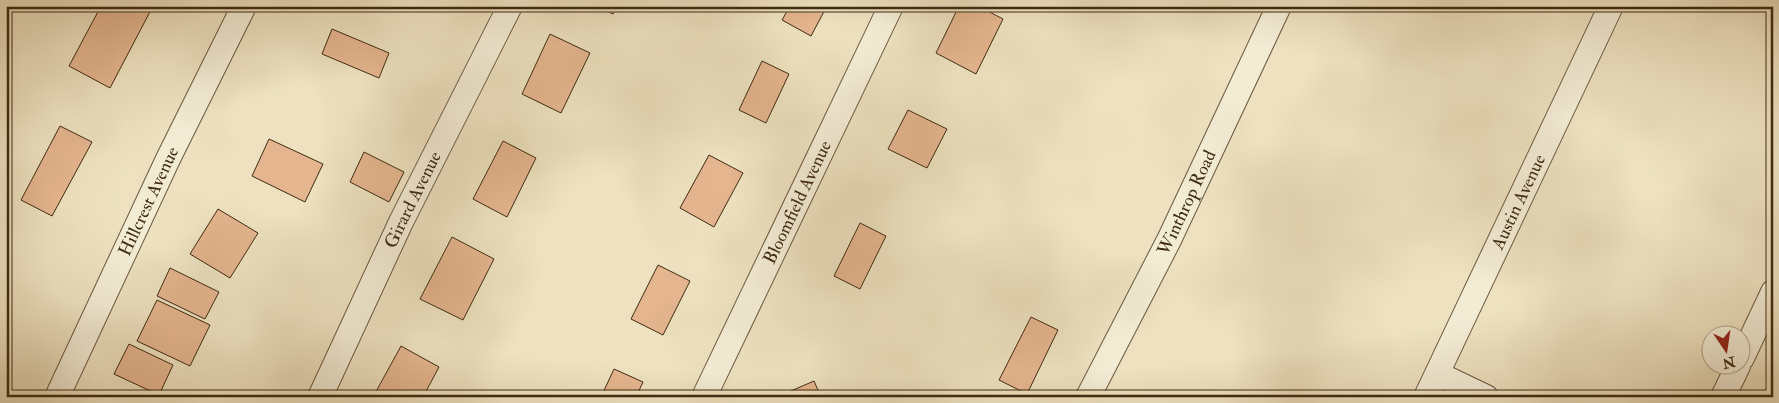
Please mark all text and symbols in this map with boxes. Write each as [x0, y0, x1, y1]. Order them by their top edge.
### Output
street label: Bloomfield Avenue [758, 136, 837, 268]
street label: Hillcrest Avenue [113, 142, 184, 260]
street label: Winthrop Road [1151, 146, 1221, 260]
street label: Girard Avenue [379, 147, 447, 252]
street label: Austin Avenue [1486, 150, 1551, 254]
north arrow [1702, 326, 1752, 376]
text: N [1720, 352, 1738, 372]

